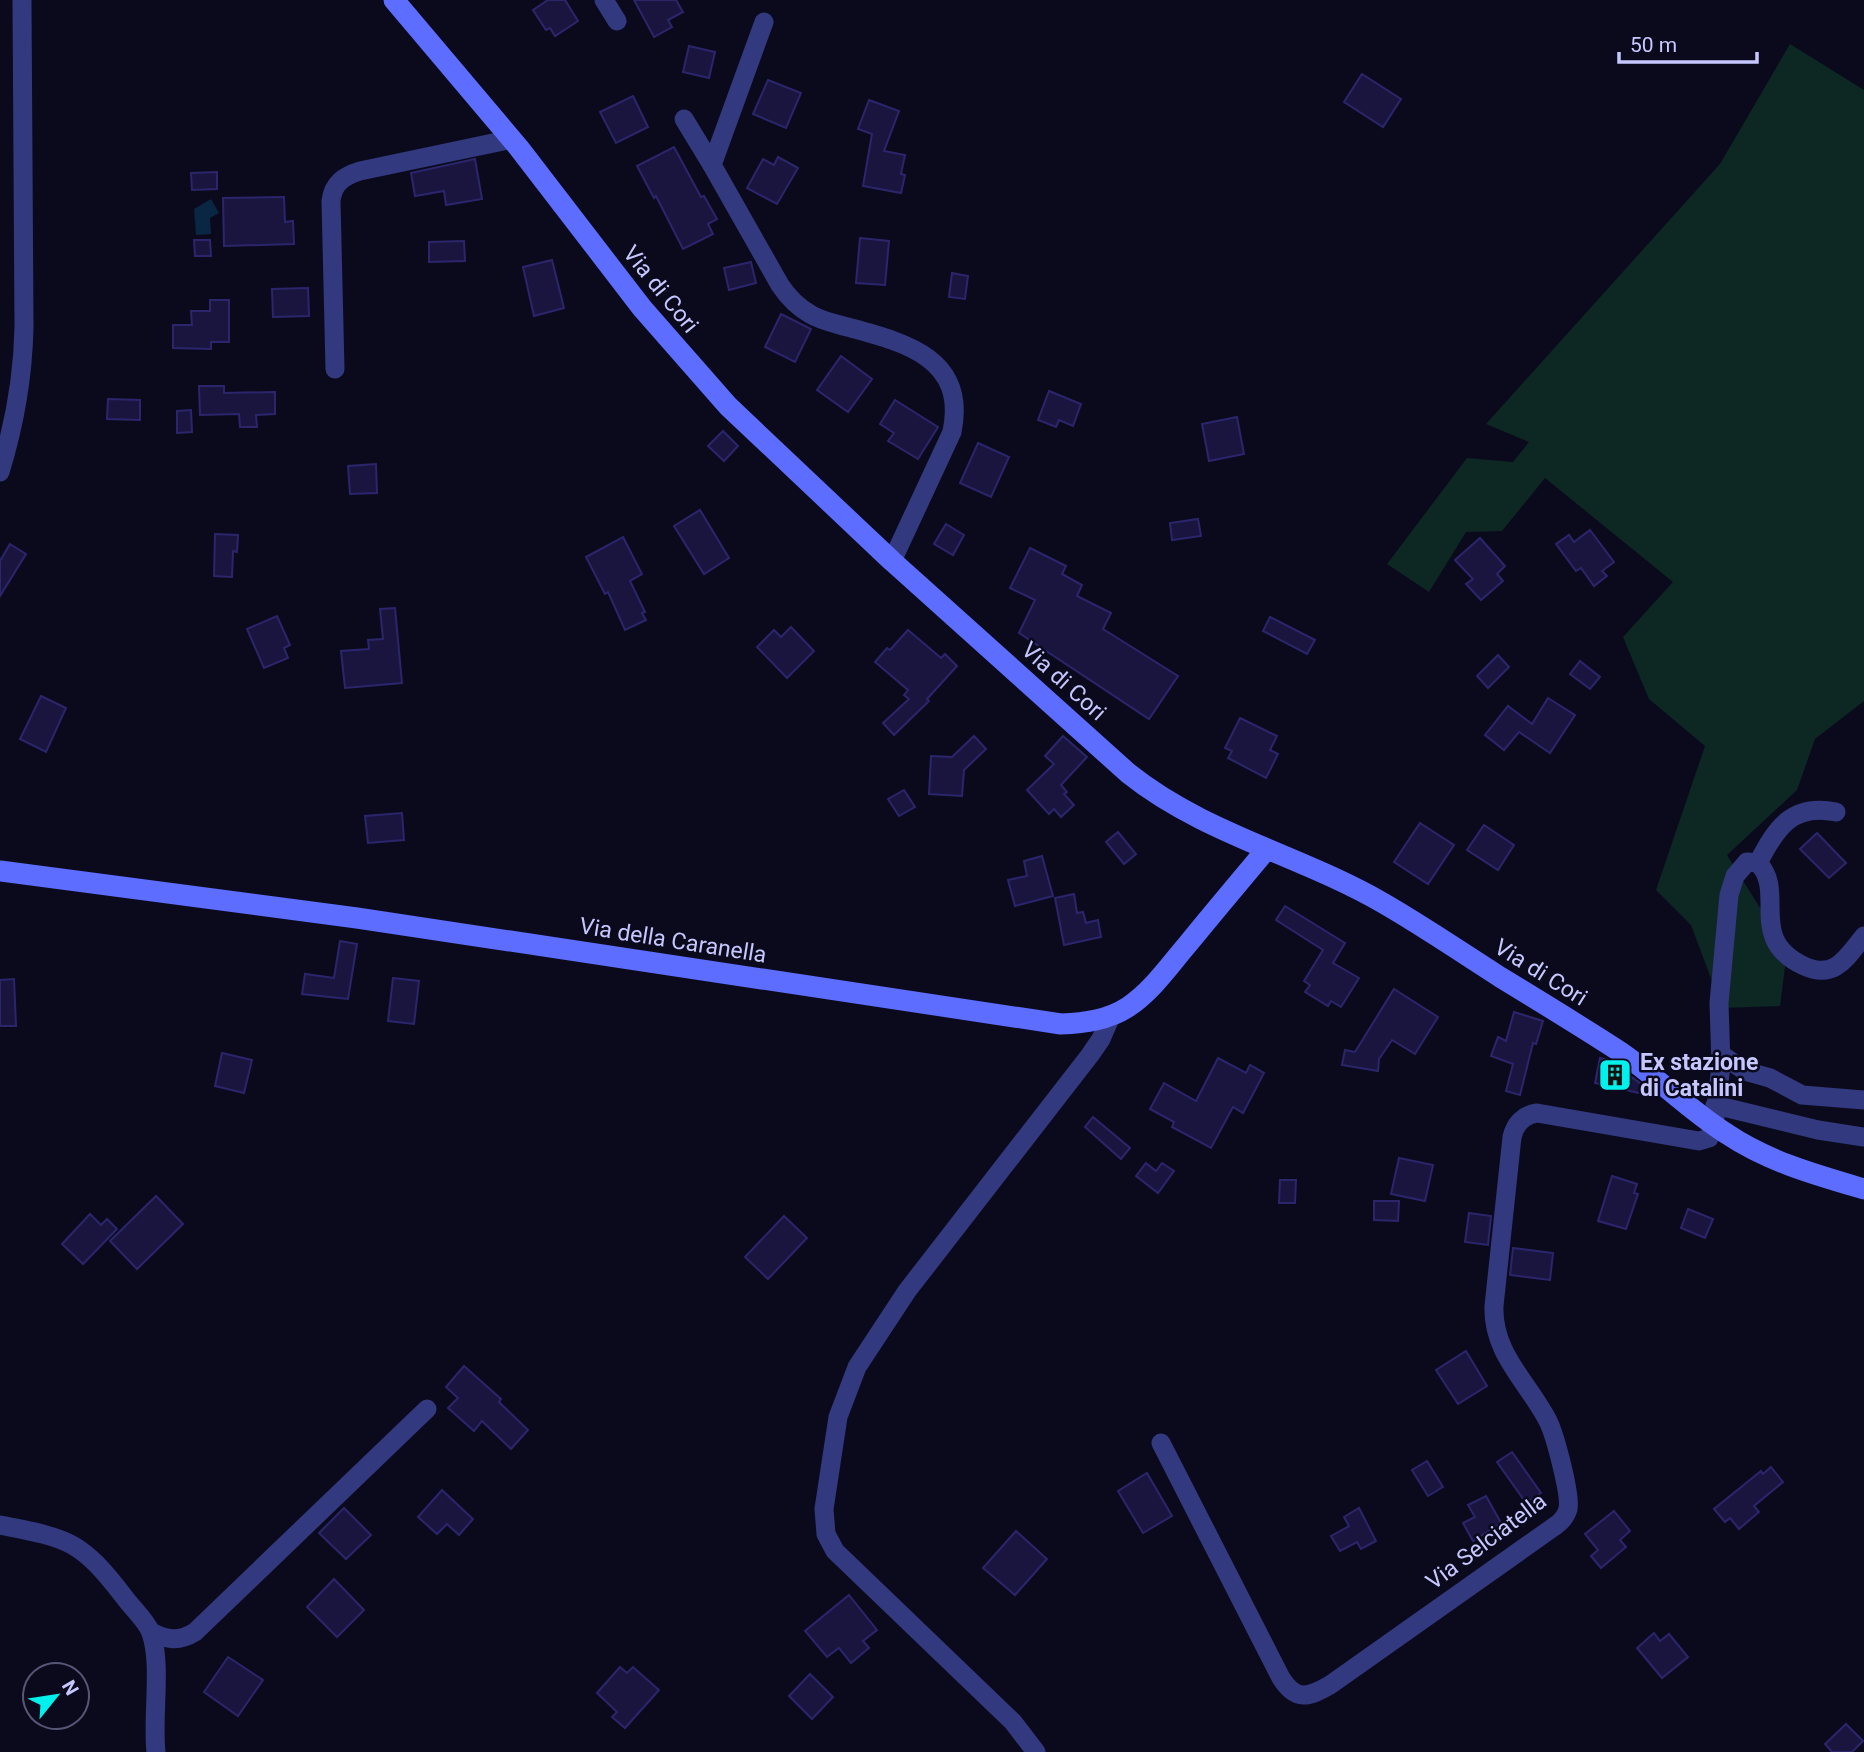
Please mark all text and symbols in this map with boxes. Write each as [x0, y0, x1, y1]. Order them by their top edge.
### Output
scale bar [1619, 21, 1757, 65]
text: 50 m [1630, 33, 1677, 57]
street label: Via di Cori [617, 240, 704, 338]
street label: Via di Cori [1016, 636, 1111, 726]
street label: Via della Caranella [577, 912, 768, 969]
street label: Via di Cori [1489, 933, 1592, 1011]
place label: Ex stazione di Catalini [1640, 1049, 1758, 1102]
building icon: Ex stazione di Catalini [1596, 1056, 1634, 1094]
street label: Via Selciatella [1421, 1487, 1552, 1595]
north arrow [21, 1661, 91, 1731]
text: N [57, 1676, 84, 1699]

